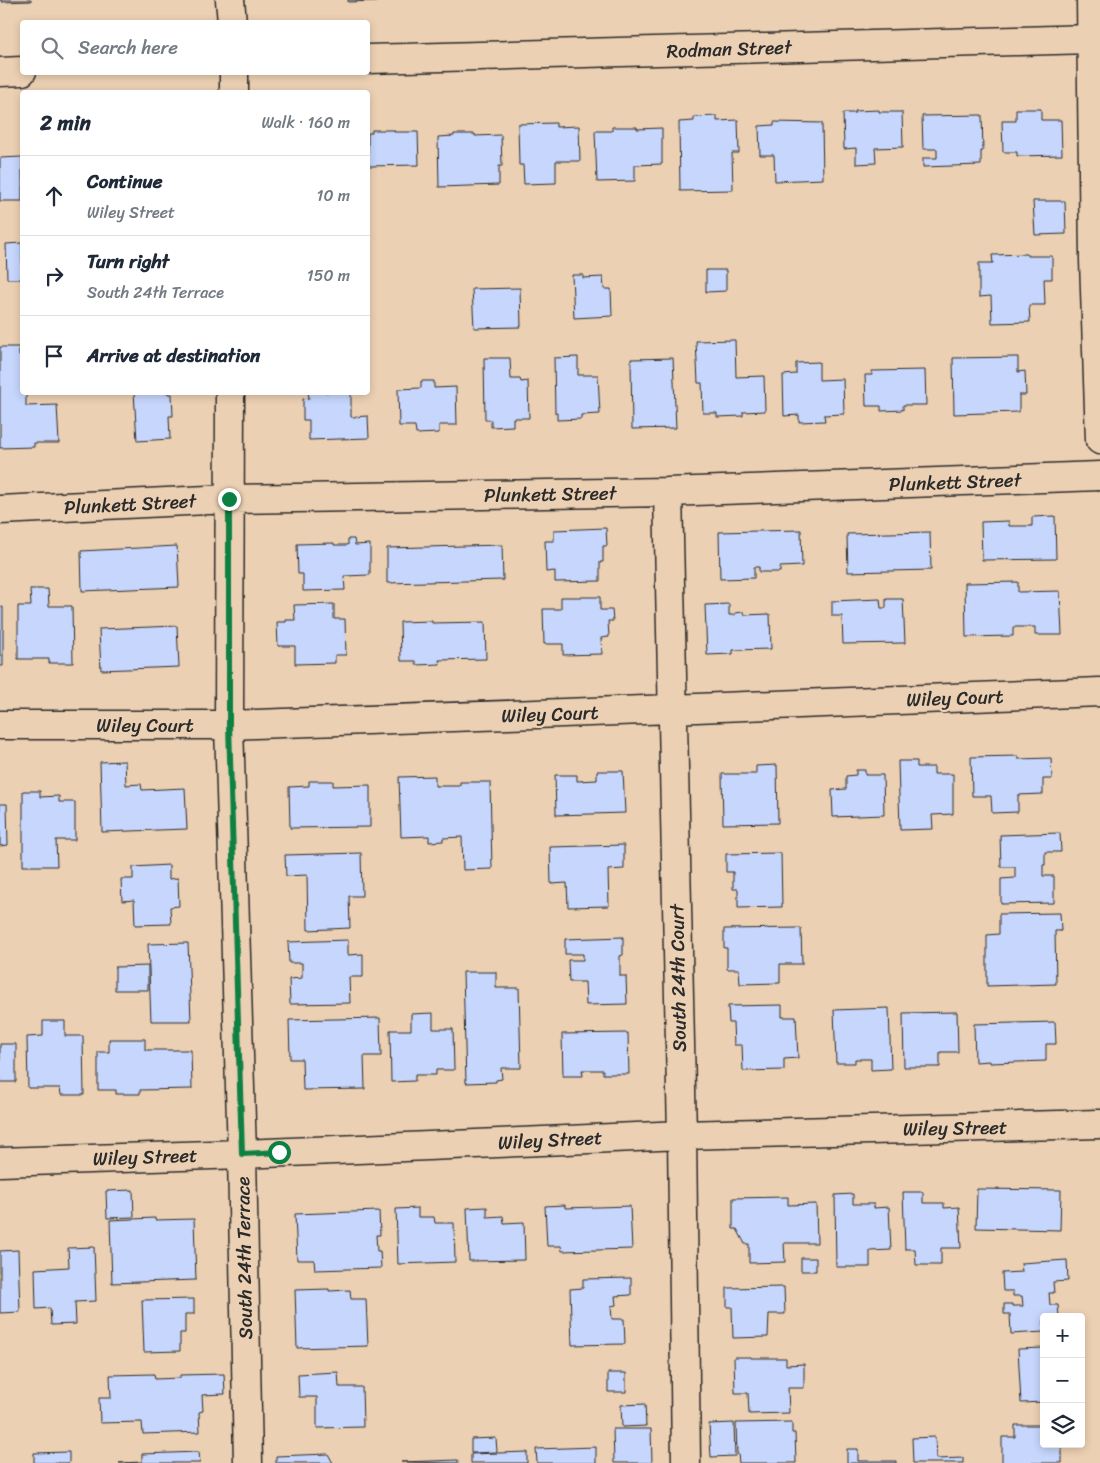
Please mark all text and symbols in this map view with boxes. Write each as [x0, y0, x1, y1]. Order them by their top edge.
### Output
search box [20, 20, 370, 75]
street label: Rodman Street [666, 30, 793, 68]
text: Search here [78, 31, 178, 64]
icon: search [38, 34, 66, 62]
text: 2 min [40, 104, 91, 142]
text: Walk · 160 m [261, 108, 350, 137]
text: Continue [87, 165, 163, 198]
text: 10 m [317, 181, 350, 210]
icon: ahead [40, 182, 68, 210]
text: Wiley Street [87, 198, 175, 227]
text: Turn right [87, 245, 169, 278]
text: 150 m [307, 261, 350, 290]
icon: right [40, 262, 68, 290]
text: South 24th Terrace [87, 278, 224, 307]
text: Arrive at destination [87, 339, 260, 372]
icon: arrive [40, 342, 68, 370]
street label: Plunkett Street [888, 463, 1023, 501]
street label: Plunkett Street [483, 476, 618, 512]
street label: Plunkett Street [63, 484, 198, 524]
route end [218, 488, 241, 511]
street label: Wiley Court [906, 680, 1004, 716]
street label: Wiley Court [501, 696, 599, 732]
street label: Wiley Court [96, 709, 194, 742]
street label: South 24th Court [660, 903, 696, 1052]
street label: Wiley Street [902, 1111, 1008, 1145]
street label: Wiley Street [497, 1121, 603, 1159]
street label: Wiley Street [92, 1139, 198, 1175]
route start [268, 1141, 291, 1164]
street label: South 24th Terrace [226, 1176, 262, 1340]
map controls [1040, 1313, 1085, 1448]
button: + [1040, 1313, 1085, 1358]
button: − [1040, 1358, 1085, 1403]
button: layers [1040, 1403, 1085, 1448]

